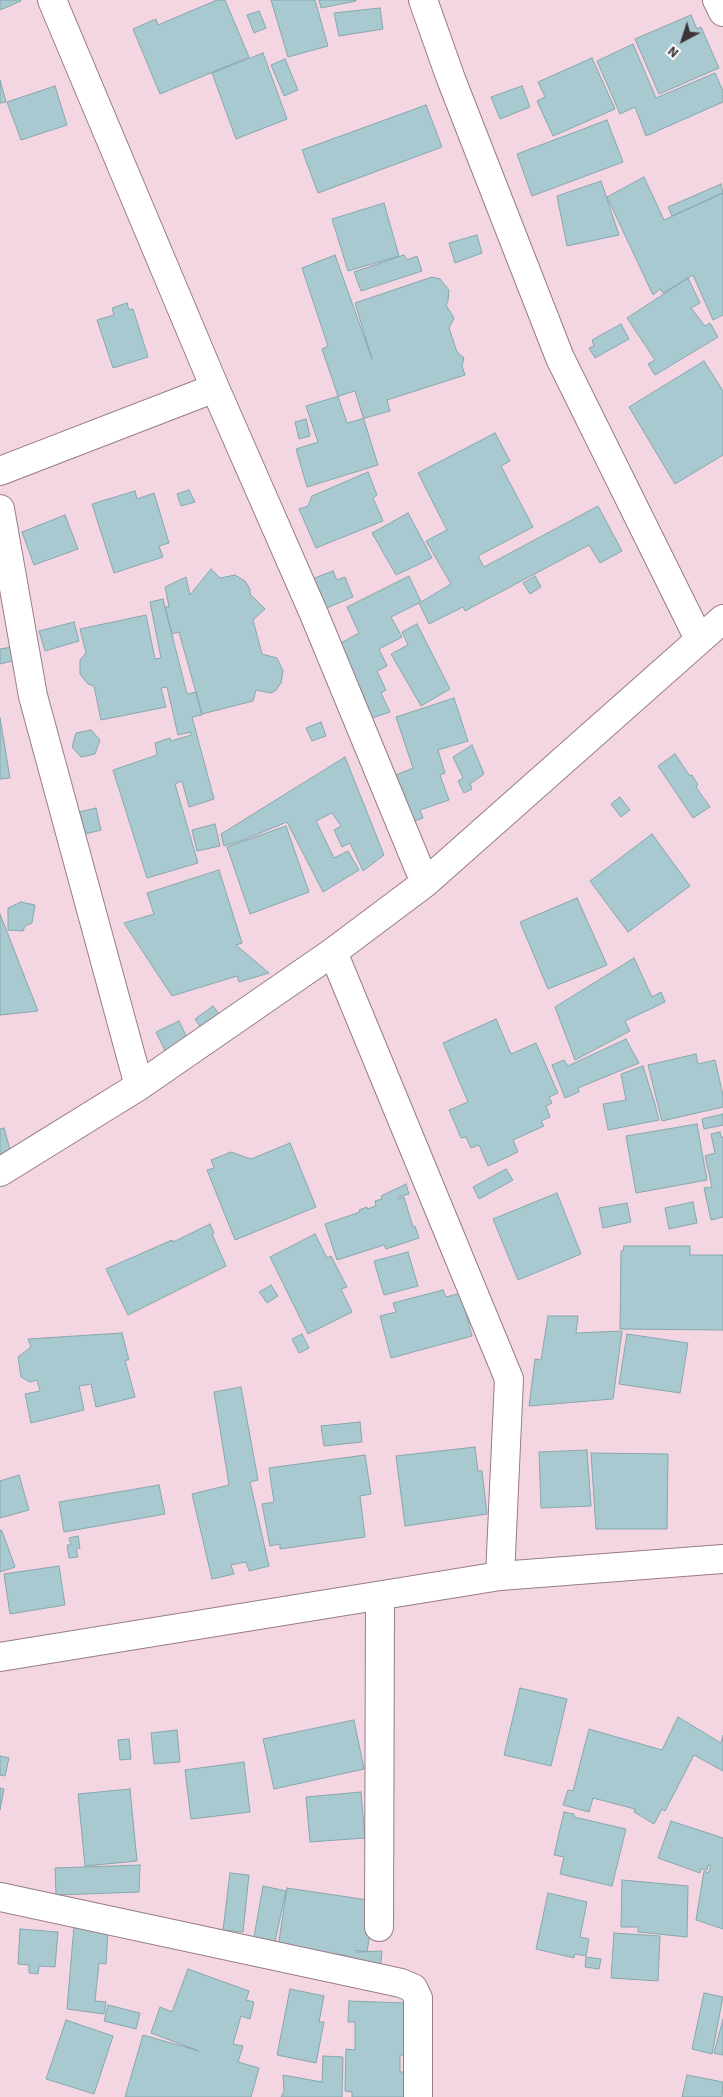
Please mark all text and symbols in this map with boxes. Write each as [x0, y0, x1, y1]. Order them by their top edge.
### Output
north arrow [658, 15, 708, 65]
text: N [663, 41, 683, 62]

